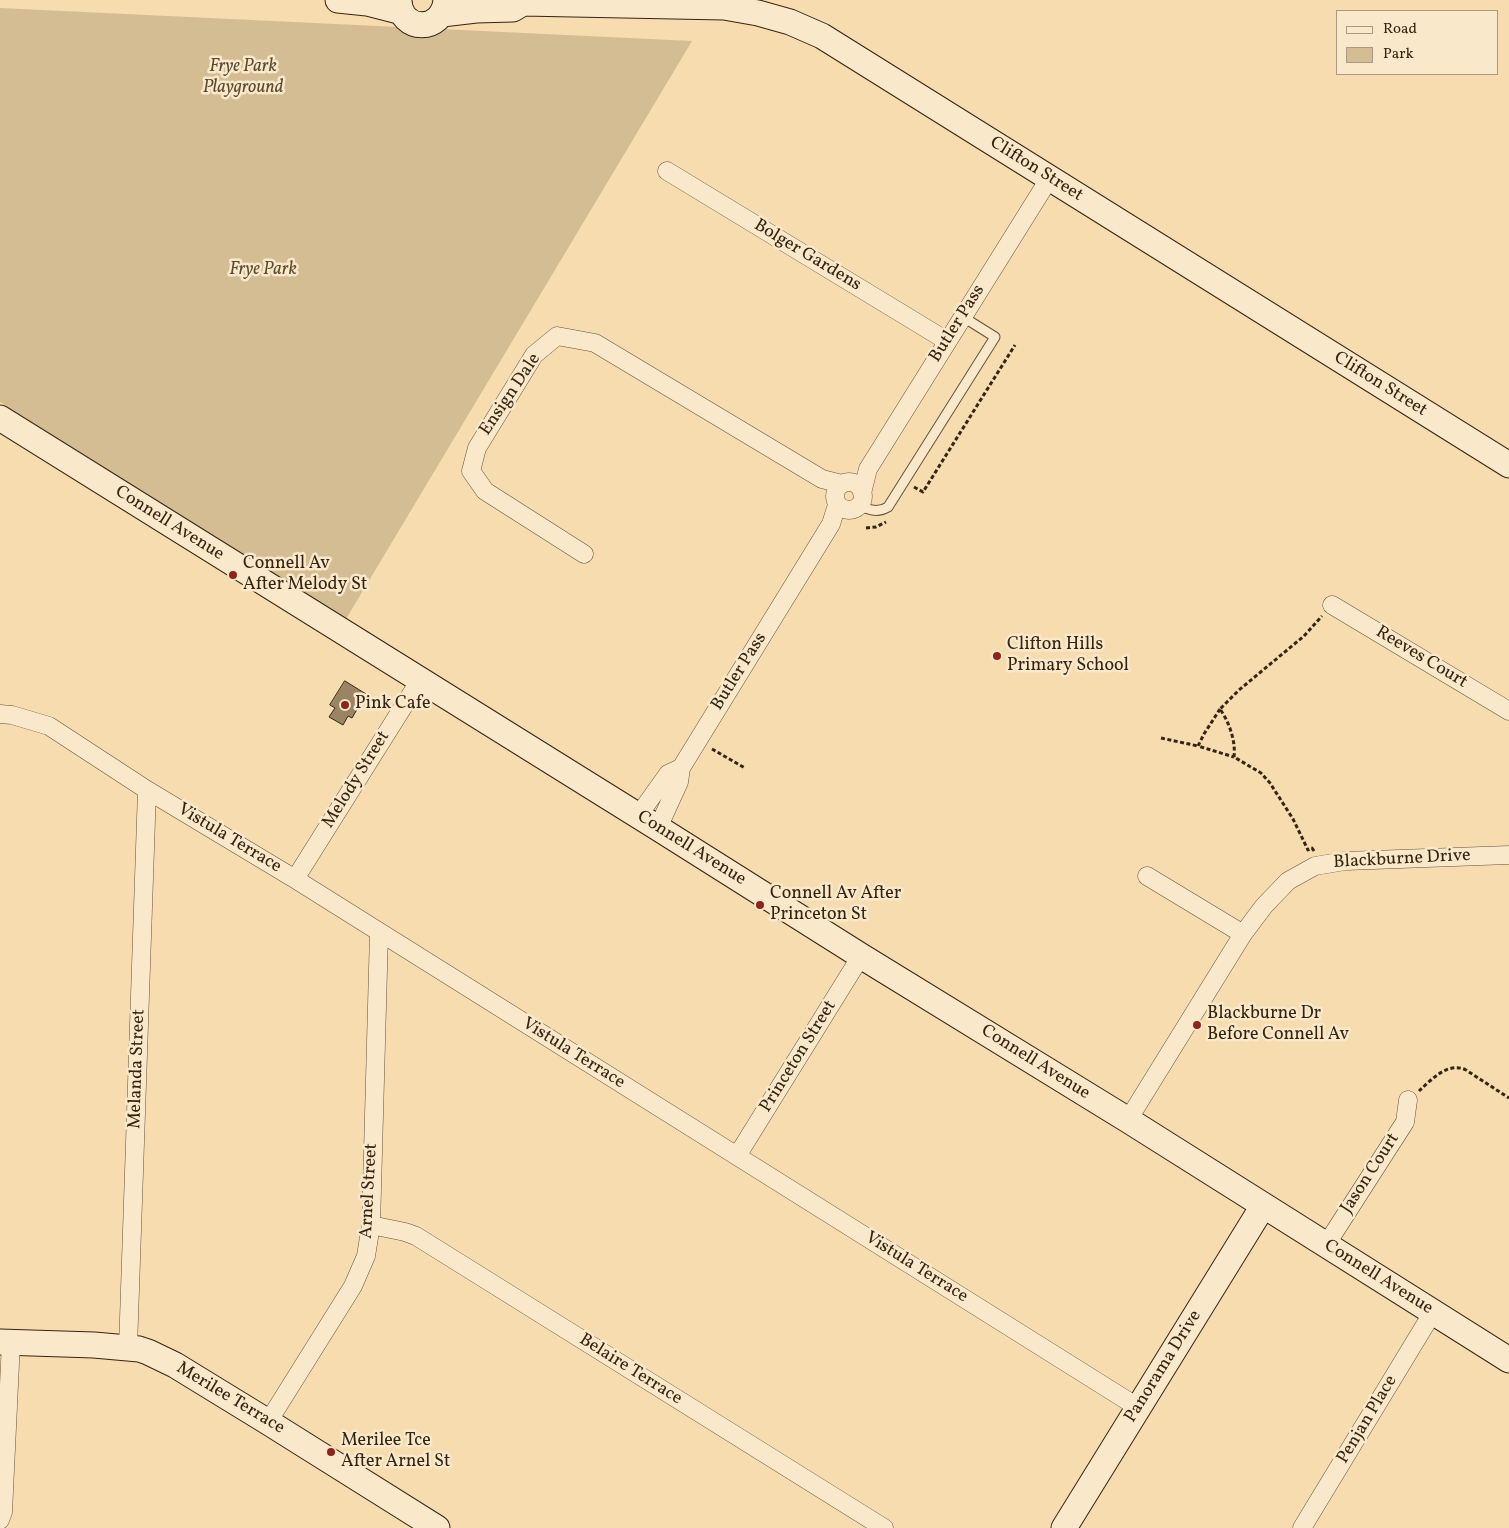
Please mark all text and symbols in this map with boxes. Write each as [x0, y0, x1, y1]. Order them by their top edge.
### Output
legend [1336, 10, 1499, 75]
text: Road [1383, 19, 1417, 40]
text: Park [1383, 44, 1414, 65]
park label: Frye Park Playground [203, 57, 283, 100]
street label: Clifton Street [985, 133, 1087, 207]
street label: Bolger Gardens [749, 215, 865, 297]
park label: Frye Park [229, 260, 297, 282]
street label: Butler Pass [926, 281, 990, 367]
street label: Clifton Street [1329, 348, 1431, 422]
street label: Ensign Dale [476, 350, 546, 440]
street label: Connell Avenue [110, 482, 228, 566]
place label: Connell Av After Melody St [243, 554, 367, 596]
marker: Connell Av After Melody St [227, 569, 239, 581]
street label: Reeves Court [1371, 622, 1471, 694]
street label: Butler Pass [708, 629, 772, 715]
place label: Clifton Hills Primary School [1007, 635, 1129, 678]
marker: Clifton Hills Primary School [991, 650, 1003, 662]
place label: Pink Cafe [355, 694, 430, 716]
marker: Pink Cafe [339, 699, 351, 711]
street label: Melody Street [319, 727, 395, 833]
street label: Vistula Terrace [173, 800, 285, 878]
street label: Connell Avenue [632, 807, 750, 891]
street label: Blackburne Drive [1333, 846, 1471, 874]
place label: Connell Av After Princeton St [770, 884, 901, 926]
marker: Connell Av After Princeton St [754, 899, 766, 911]
street label: Princeton Street [756, 997, 842, 1117]
place label: Blackburne Dr Before Connell Av [1207, 1004, 1349, 1046]
street label: Melanda Street [125, 1009, 151, 1129]
street label: Vistula Terrace [517, 1014, 629, 1094]
marker: Blackburne Dr Before Connell Av [1191, 1019, 1203, 1031]
street label: Connell Avenue [976, 1021, 1094, 1105]
street label: Jason Court [1337, 1130, 1405, 1218]
street label: Arnel Street [357, 1143, 383, 1239]
street label: Vistula Terrace [860, 1228, 972, 1308]
street label: Connell Avenue [1319, 1236, 1437, 1320]
street label: Panorama Drive [1121, 1307, 1207, 1427]
street label: Belaire Terrace [574, 1330, 686, 1410]
street label: Merilee Terrace [172, 1358, 288, 1440]
street label: Penjan Place [1333, 1372, 1403, 1468]
place label: Merilee Tce After Arnel St [341, 1431, 450, 1474]
marker: Merilee Tce After Arnel St [325, 1446, 337, 1458]

